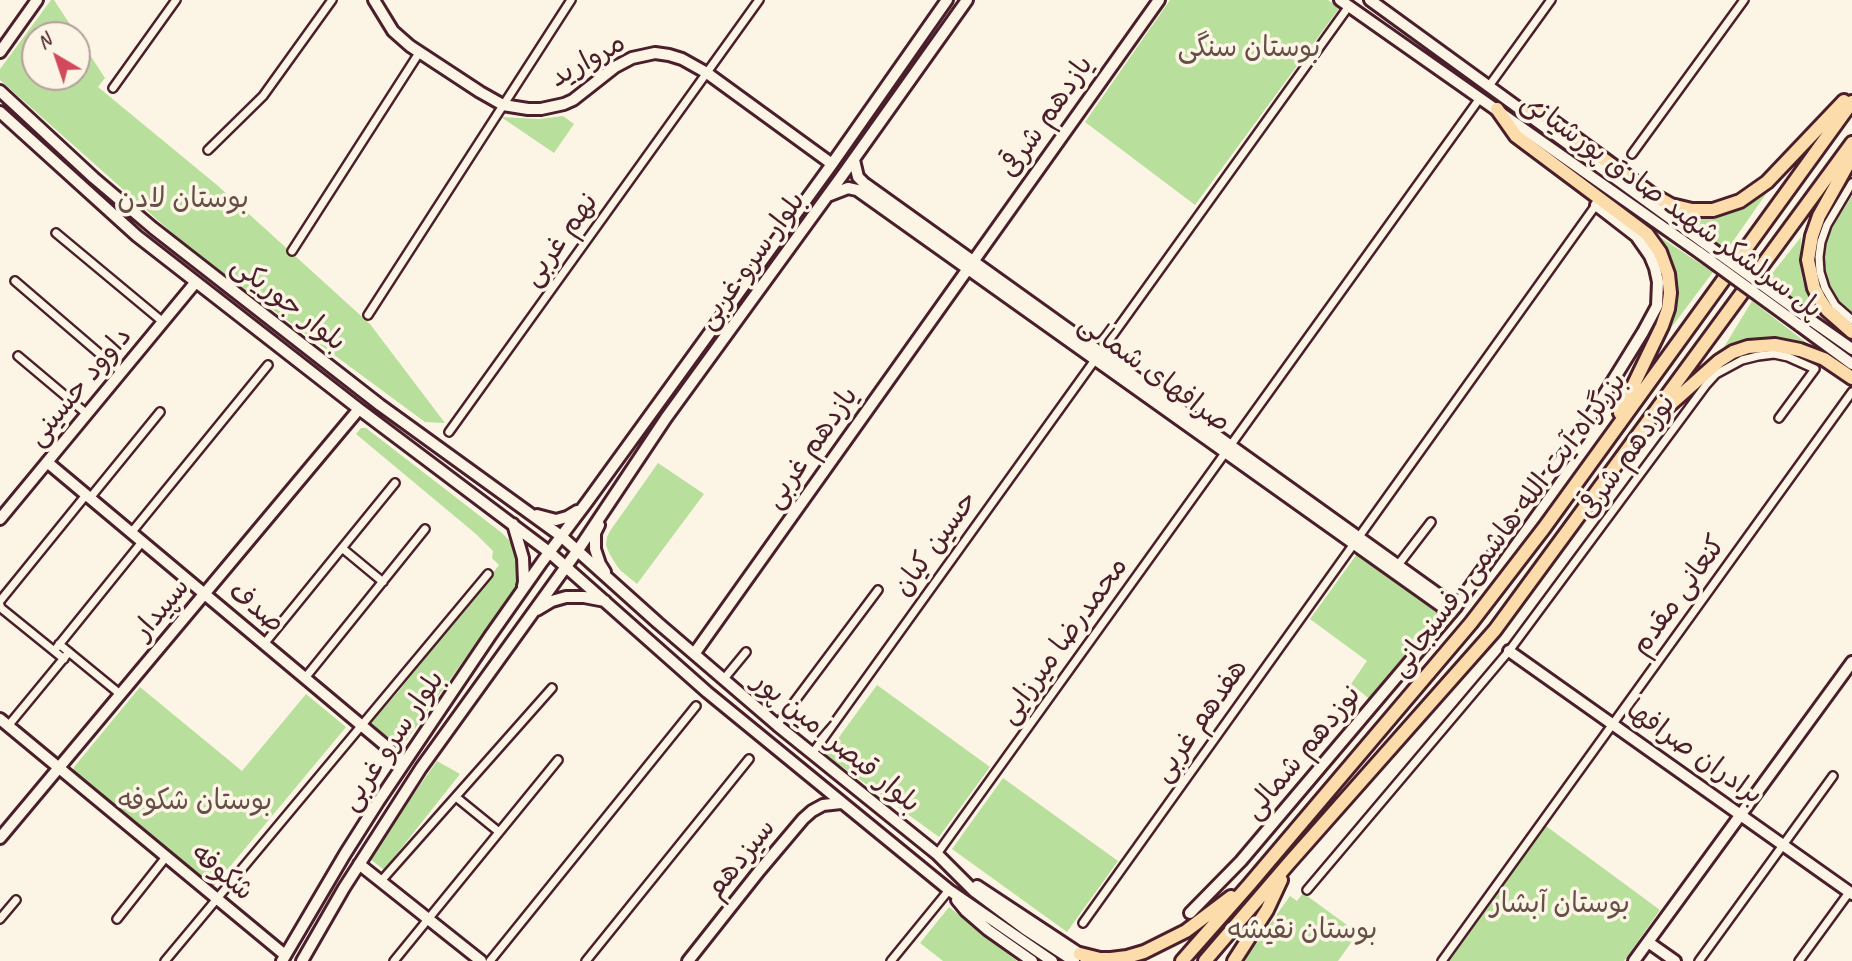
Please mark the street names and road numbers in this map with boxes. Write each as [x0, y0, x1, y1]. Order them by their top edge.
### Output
street label: مروارید [544, 27, 632, 95]
street label: یازدهم شرقی [993, 50, 1101, 184]
street label: پل سرلشکر شهید صادق پورشیانی [1514, 85, 1828, 327]
street label: بلوار سرو غربی [691, 185, 813, 337]
street label: نهم غربی [516, 187, 606, 293]
street label: بلوار جوریکی [224, 249, 352, 359]
street label: صرافهای شمالی [1071, 308, 1237, 440]
street label: داوود حسینی [20, 321, 140, 453]
street label: بزرگراه آیت الله هاشمی رفسنجانی [1383, 366, 1635, 684]
street label: یازدهم غربی [758, 381, 866, 515]
street label: نوزدهم شرقی [1571, 388, 1683, 526]
street label: حسین کیان [887, 485, 985, 603]
street label: کنعانی مقدم [1624, 529, 1734, 663]
street label: محمدرضا میرزایی [992, 551, 1136, 731]
street label: سپیدار [127, 571, 197, 647]
street label: صدف [221, 575, 291, 641]
street label: هفدهم غربی [1146, 653, 1256, 789]
street label: بلوار سرو غربی [334, 664, 452, 818]
street label: بلوار قیصر امین پور [745, 665, 927, 821]
street label: نوزدهم شمالی [1237, 679, 1369, 827]
street label: برادران صرافها [1619, 694, 1769, 812]
street label: سیزدهم [699, 812, 783, 906]
street label: شکوفه [184, 837, 260, 909]

